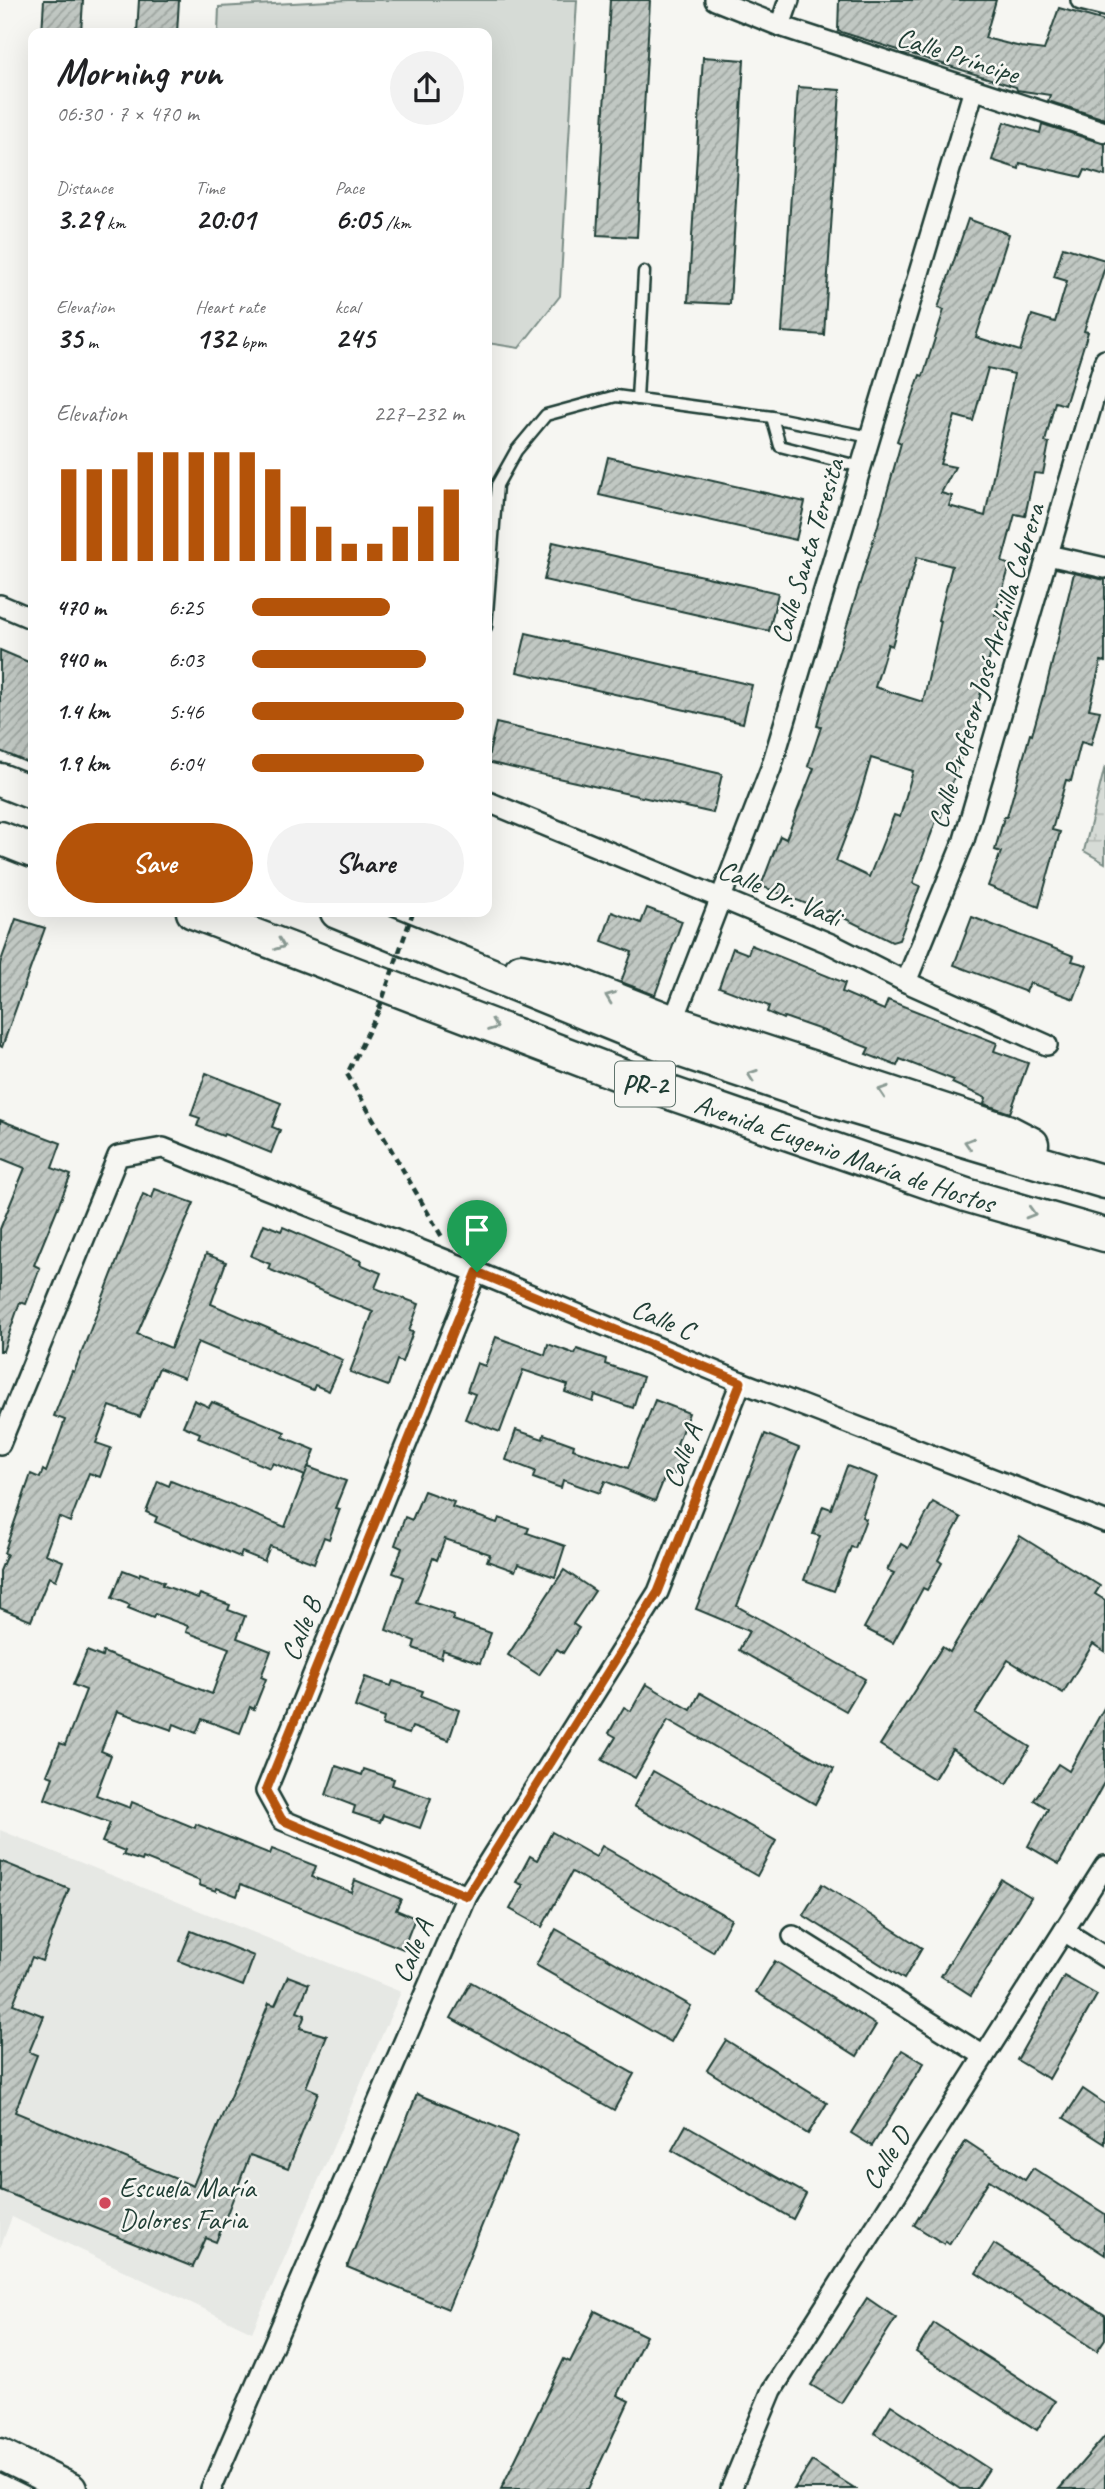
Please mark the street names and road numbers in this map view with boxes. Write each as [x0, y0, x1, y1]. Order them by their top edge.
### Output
street label: Calle Príncipe [892, 19, 1025, 92]
street label: Calle Santa Teresita [762, 453, 852, 648]
street label: Calle Profesor José Archilla Cabrera [920, 498, 1053, 833]
street label: Calle Dr. Vadi [713, 851, 850, 936]
road number: PR-2 [615, 1062, 675, 1106]
street label: Avenida Eugenio María de Hostos [690, 1085, 1001, 1221]
street label: Calle C [627, 1290, 703, 1349]
street label: Calle A [654, 1418, 711, 1493]
street label: Calle B [273, 1590, 330, 1666]
street label: Calle A [383, 1913, 442, 1988]
street label: Calle D [853, 2119, 920, 2196]

